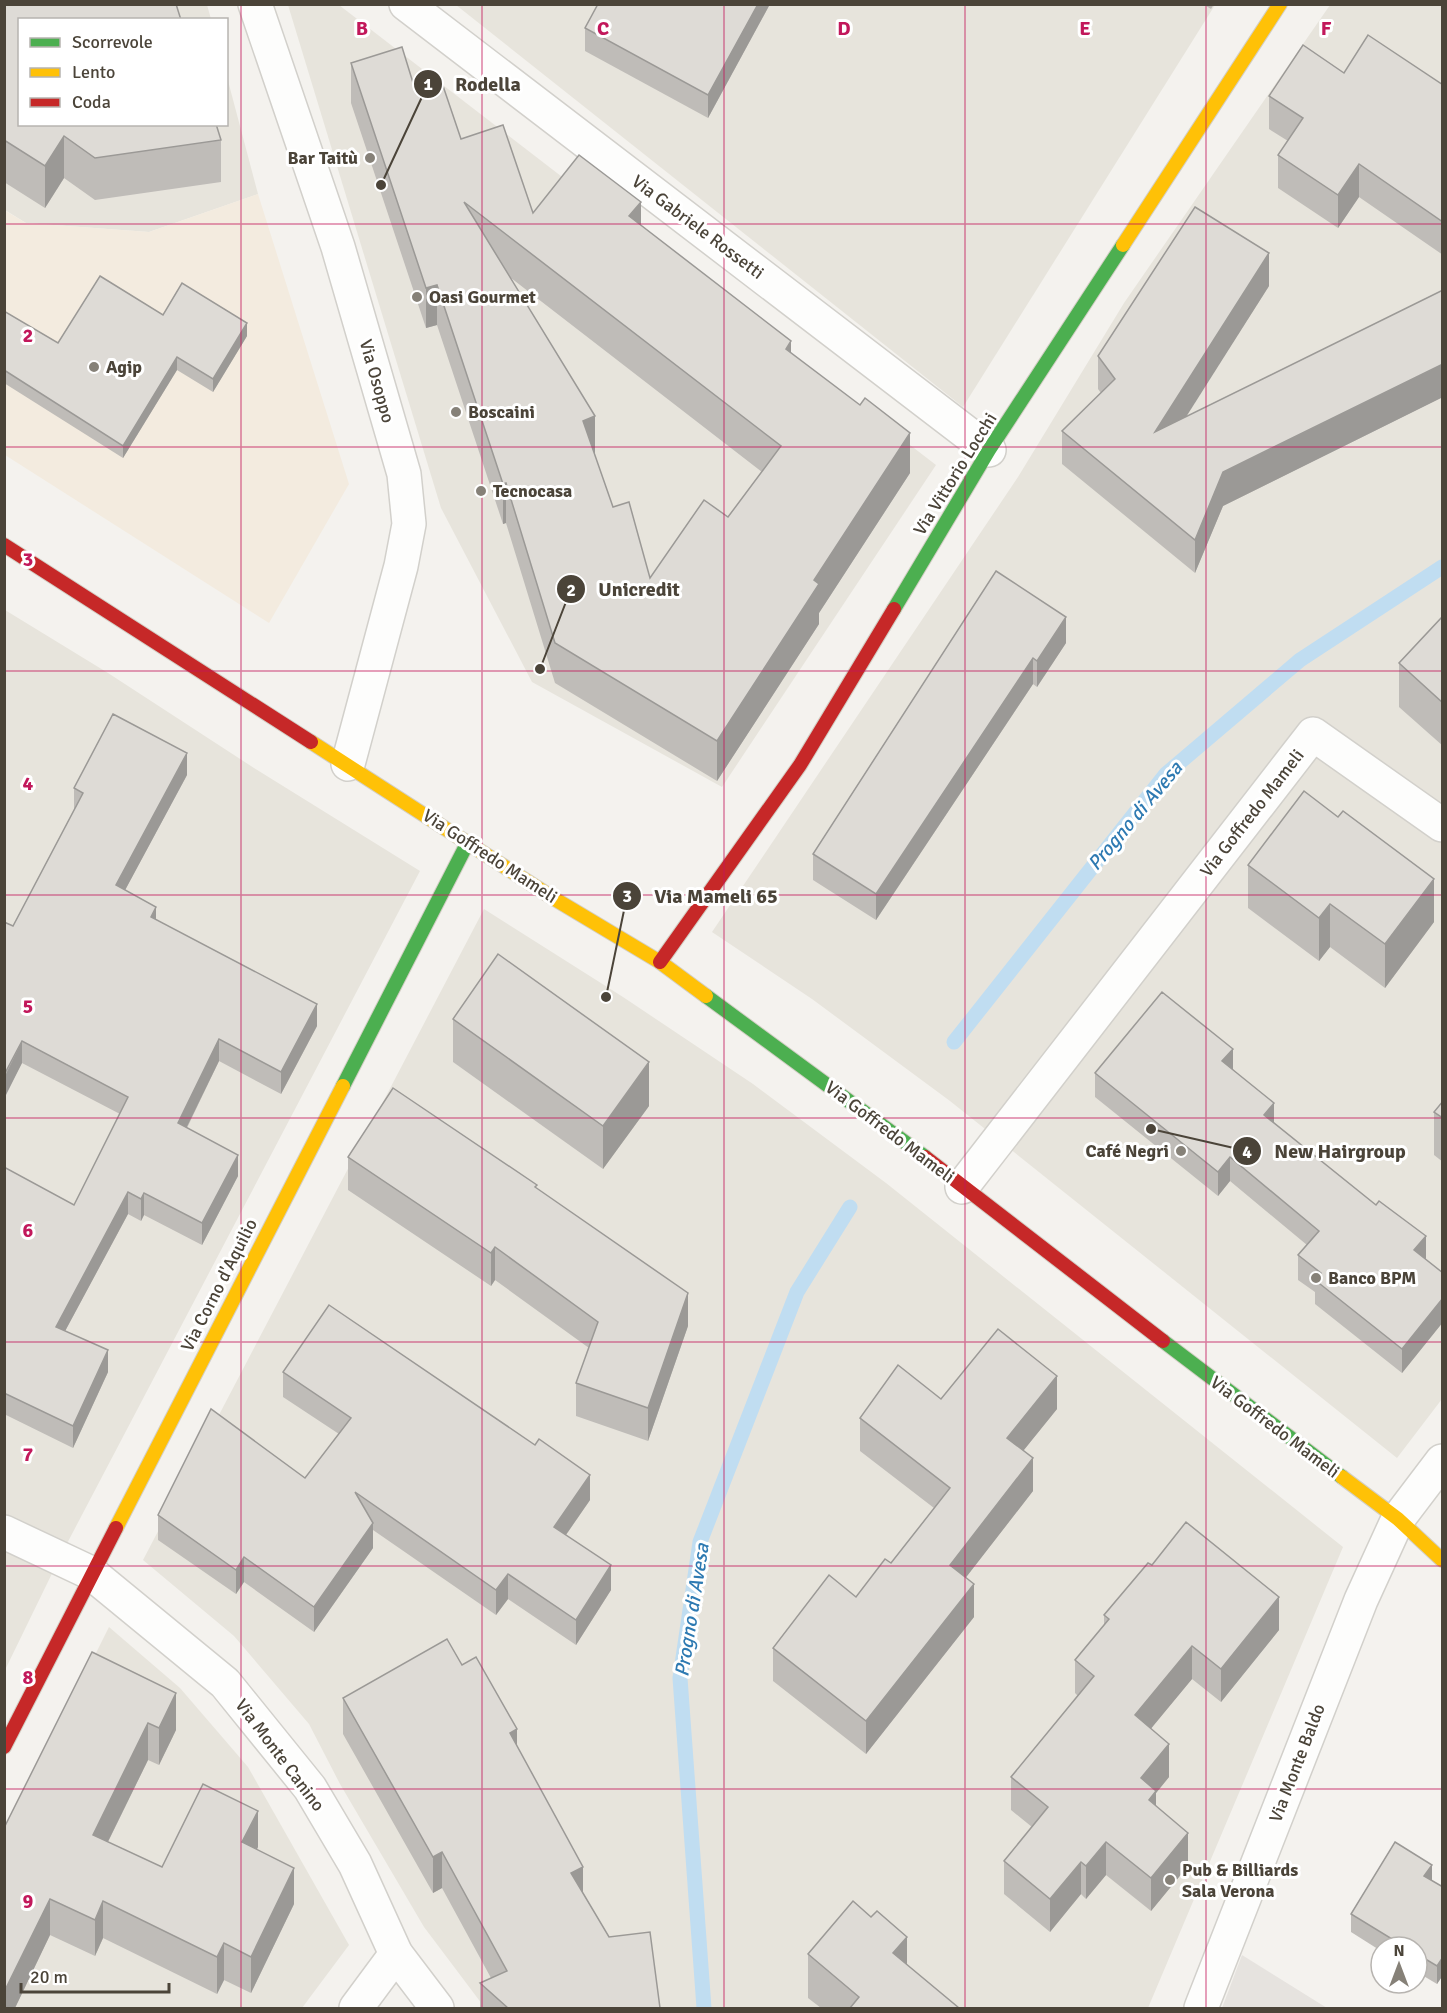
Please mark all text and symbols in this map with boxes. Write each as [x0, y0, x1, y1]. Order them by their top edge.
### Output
text: B [356, 16, 368, 41]
text: C [597, 16, 609, 41]
text: D [837, 16, 851, 41]
text: E [1079, 16, 1091, 41]
text: F [1321, 16, 1332, 41]
legend [18, 18, 228, 126]
text: Scorrevole [72, 31, 153, 53]
text: Lento [72, 61, 115, 83]
callout: Rodella [413, 65, 532, 103]
text: Rodella [455, 72, 521, 97]
text: 1 [423, 73, 433, 95]
text: Coda [72, 91, 111, 113]
place label: Bar Taitù [287, 147, 358, 169]
marker: Bar Taitù [363, 151, 377, 165]
street label: Via Gabriele Rossetti [628, 170, 768, 284]
place label: Oasi Gourmet [429, 286, 536, 308]
marker: Oasi Gourmet [410, 290, 424, 304]
text: 2 [23, 323, 33, 348]
street label: Via Osoppo [355, 337, 399, 425]
place label: Agip [106, 356, 142, 378]
marker: Agip [87, 360, 101, 374]
place label: Boscaini [468, 401, 535, 423]
marker: Boscaini [449, 405, 463, 419]
street label: Via Vittorio Locchi [909, 409, 1001, 539]
place label: Tecnocasa [493, 480, 572, 502]
marker: Tecnocasa [474, 484, 488, 498]
text: 3 [23, 547, 33, 572]
callout: Unicredit [556, 570, 692, 608]
text: Unicredit [598, 577, 680, 602]
text: 2 [566, 579, 576, 601]
street label: Via Goffredo Mameli [1195, 745, 1309, 881]
water label: Progno di Avesa [1082, 756, 1188, 876]
text: 4 [23, 771, 34, 796]
street label: Via Goffredo Mameli [419, 804, 561, 908]
callout: Via Mameli 65 [612, 877, 790, 915]
text: Via Mameli 65 [654, 884, 778, 909]
text: 3 [622, 885, 632, 907]
text: 5 [23, 994, 33, 1019]
street label: Via Goffredo Mameli [821, 1076, 959, 1188]
callout: New Hairgroup [1232, 1132, 1418, 1170]
text: New Hairgroup [1274, 1139, 1406, 1164]
place label: Café Negri [1086, 1140, 1169, 1162]
text: 4 [1242, 1141, 1252, 1163]
marker: Café Negri [1174, 1144, 1188, 1158]
street label: Via Corno d'Aquilio [176, 1215, 262, 1355]
text: 6 [23, 1218, 34, 1243]
place label: Banco BPM [1328, 1267, 1416, 1289]
marker: Banco BPM [1309, 1271, 1323, 1285]
street label: Via Goffredo Mameli [1206, 1371, 1344, 1483]
text: 7 [23, 1442, 34, 1467]
water label: Progno di Avesa [669, 1541, 715, 1678]
text: 8 [23, 1665, 34, 1690]
street label: Via Monte Canino [231, 1695, 329, 1815]
street label: Via Monte Baldo [1264, 1701, 1330, 1825]
place label: Pub & Billiards Sala Verona [1182, 1859, 1298, 1902]
marker: Pub & Billiards Sala Verona [1163, 1873, 1177, 1887]
text: 9 [23, 1889, 34, 1914]
north arrow [1369, 1935, 1429, 1995]
text: N [1393, 1941, 1405, 1961]
scale bar [21, 1956, 170, 1994]
text: 20 m [30, 1966, 68, 1988]

